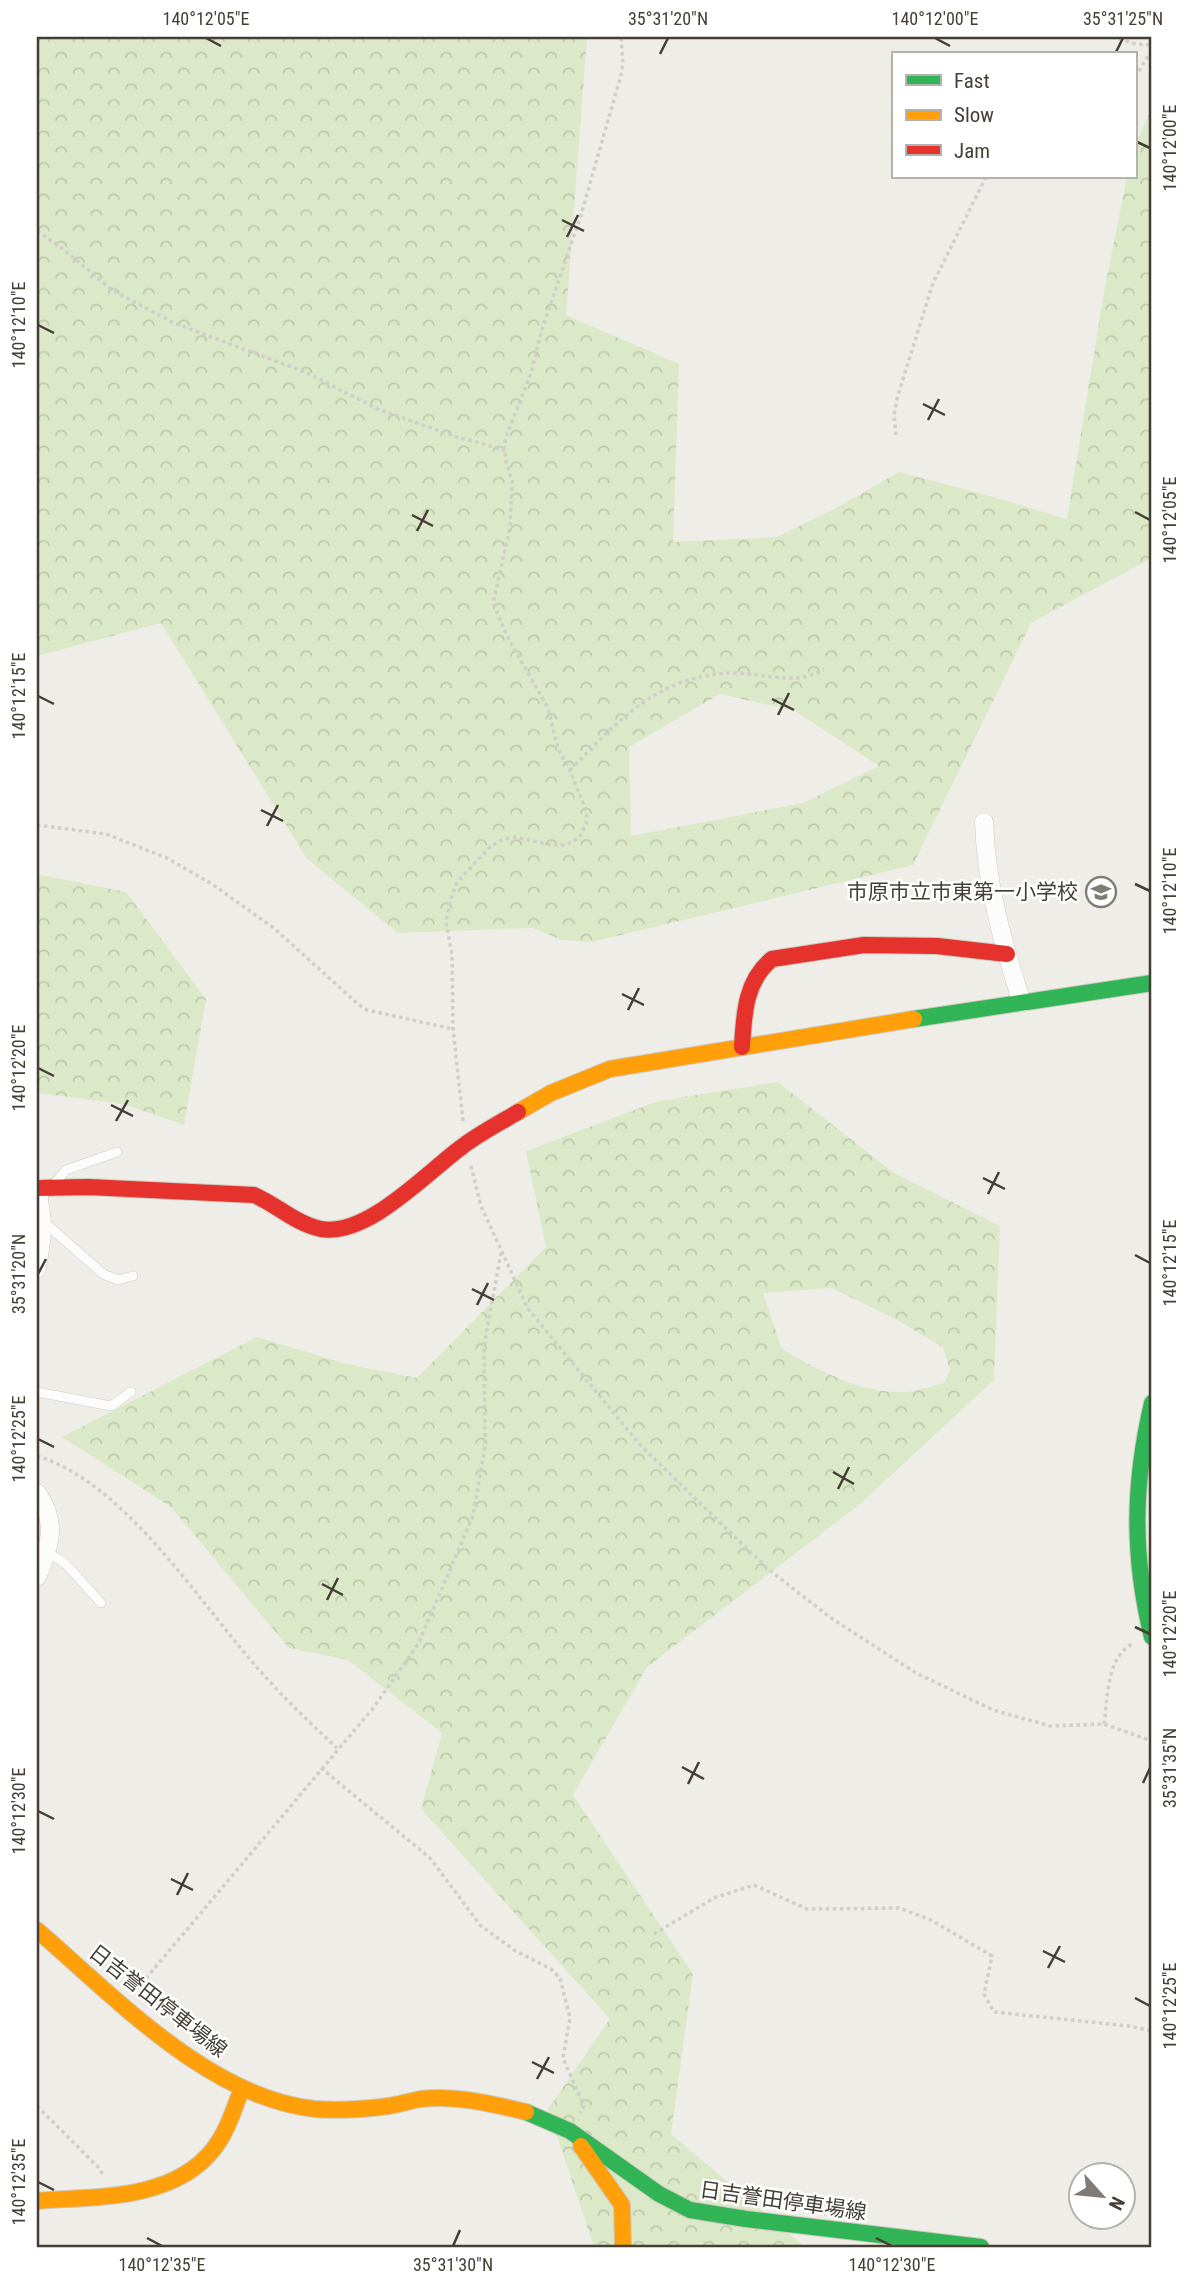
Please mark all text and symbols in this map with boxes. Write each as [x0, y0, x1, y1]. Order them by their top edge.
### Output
text: 140°12'05"E [163, 8, 249, 29]
text: 35°31'20"N [628, 8, 708, 29]
text: 140°12'00"E [892, 8, 978, 29]
text: 35°31'25"N [1083, 8, 1163, 29]
legend [892, 52, 1136, 178]
text: Fast [954, 69, 990, 93]
text: Slow [954, 103, 994, 127]
text: 140°12'00"E [1159, 105, 1180, 191]
text: Jam [954, 139, 990, 163]
text: 140°12'10"E [8, 282, 29, 368]
text: 140°12'05"E [1159, 477, 1180, 563]
text: 140°12'15"E [8, 653, 29, 739]
text: 140°12'10"E [1159, 848, 1180, 934]
school or university icon: 市原市立市東第一小学校 [1084, 875, 1118, 909]
place label: 市原市立市東第一小学校 [847, 880, 1078, 904]
text: 140°12'20"E [8, 1025, 29, 1111]
text: 140°12'15"E [1159, 1220, 1180, 1306]
text: 35°31'20"N [8, 1234, 29, 1314]
text: 140°12'25"E [8, 1396, 29, 1482]
text: 140°12'20"E [1159, 1591, 1180, 1677]
text: 35°31'35"N [1159, 1728, 1180, 1808]
text: 140°12'30"E [8, 1768, 29, 1854]
street label: 日吉誉田停車場線 [84, 1940, 232, 2062]
text: 140°12'25"E [1159, 1963, 1180, 2049]
text: 140°12'35"E [8, 2139, 29, 2225]
north arrow [1066, 2162, 1136, 2232]
street label: 日吉誉田停車場線 [698, 2177, 868, 2225]
text: N [1104, 2193, 1130, 2214]
text: 140°12'35"E [119, 2254, 205, 2275]
text: 35°31'30"N [413, 2254, 493, 2275]
text: 140°12'30"E [849, 2254, 935, 2275]

